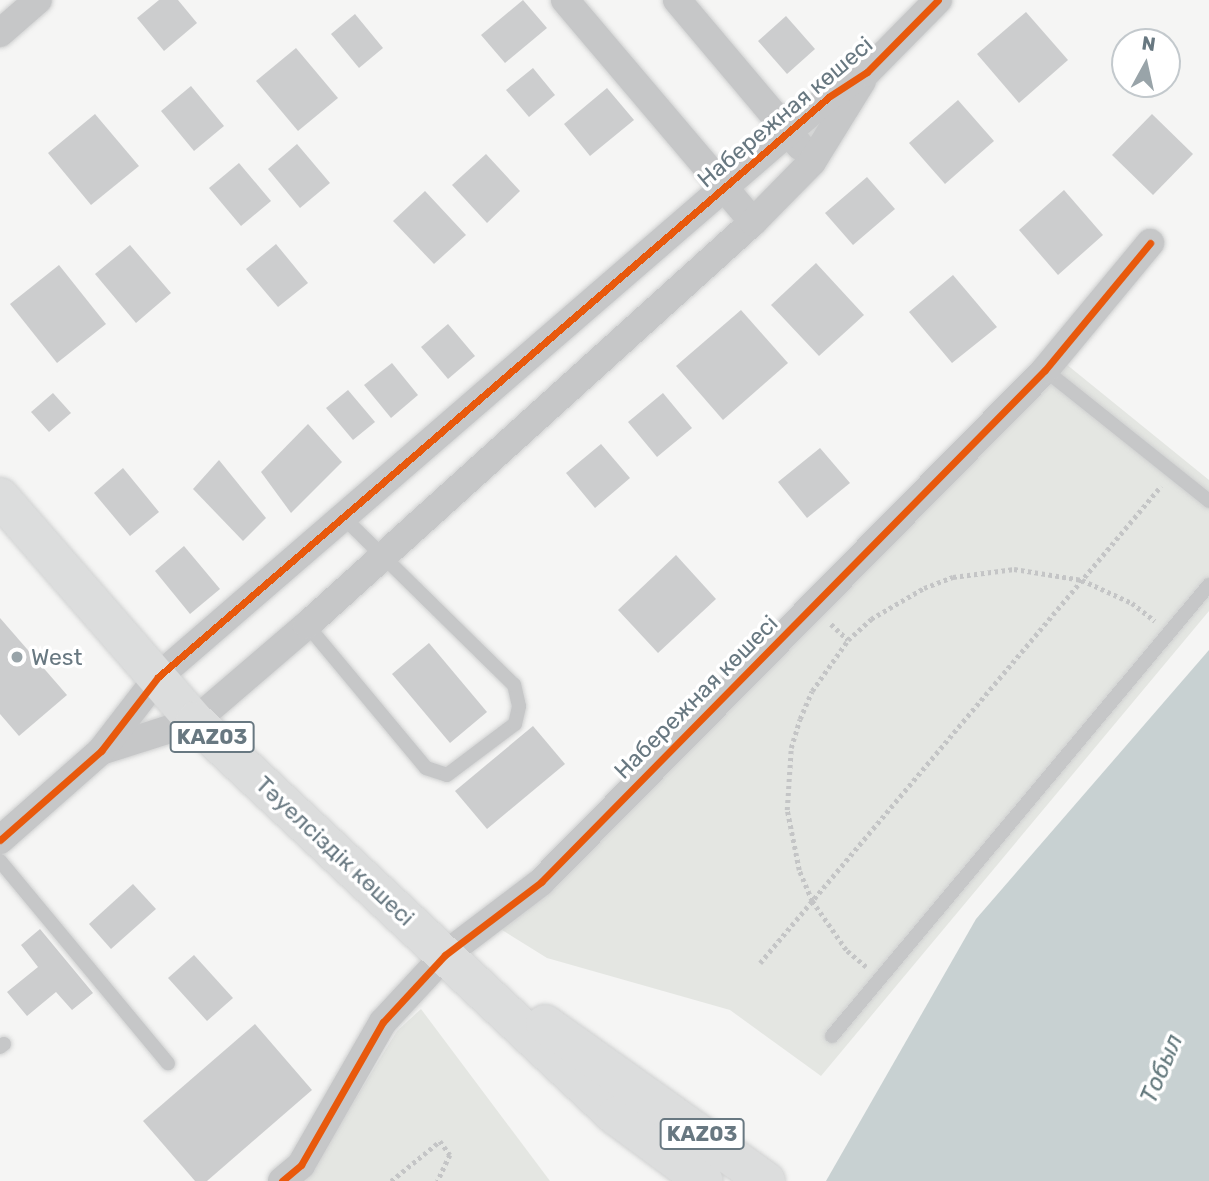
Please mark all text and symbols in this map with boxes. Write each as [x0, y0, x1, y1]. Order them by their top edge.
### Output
north arrow [1111, 28, 1181, 98]
street label: Набережная көшесі [692, 31, 878, 193]
text: N [1140, 31, 1157, 56]
street label: Набережная көшесі [608, 609, 784, 785]
place label: West [31, 643, 83, 671]
marker: West [9, 649, 25, 665]
road number: KАZ03 [168, 720, 256, 754]
street label: Тәуелсіздік көшесі [250, 770, 420, 932]
water label: Тобыл [1135, 1030, 1189, 1108]
road number: KАZ03 [658, 1116, 746, 1152]

